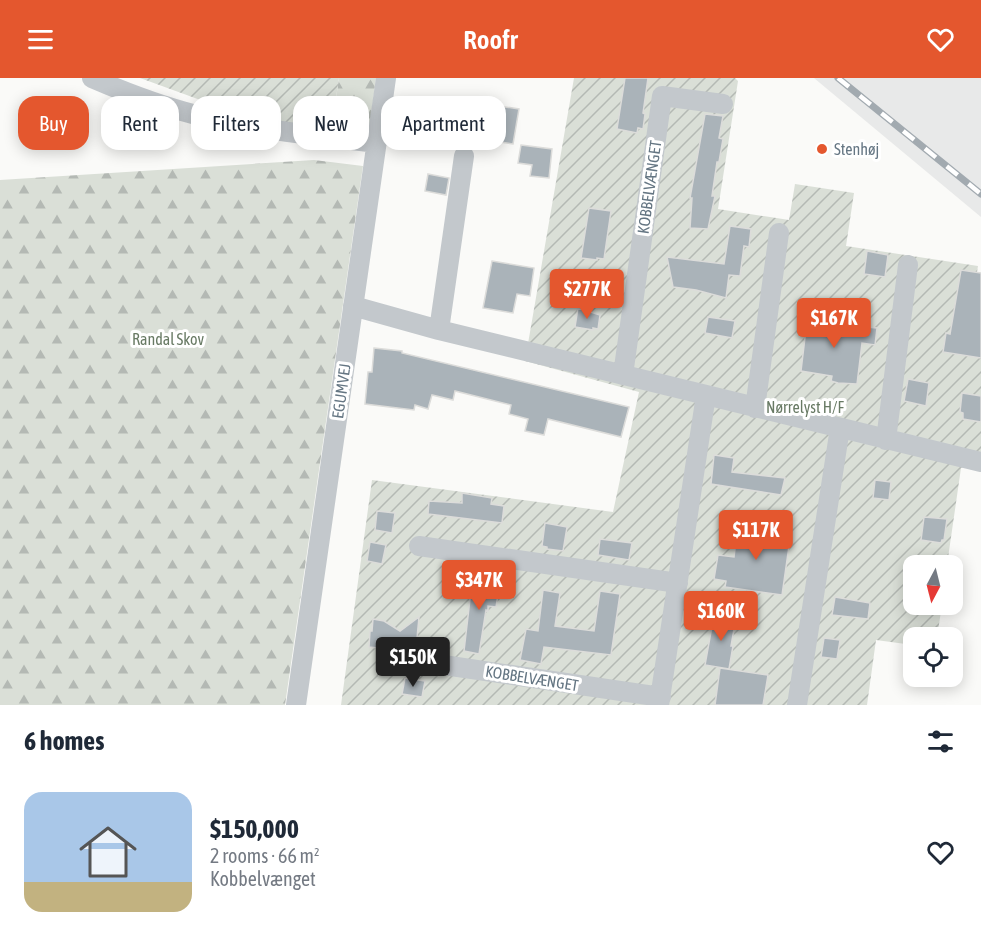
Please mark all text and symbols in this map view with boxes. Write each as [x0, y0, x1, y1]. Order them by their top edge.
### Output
icon: menu [24, 23, 57, 56]
icon: heart [924, 23, 957, 56]
text: Roofr [463, 24, 518, 55]
chip: Buy [18, 96, 89, 150]
chip: Rent [101, 96, 179, 150]
chip: Filters [191, 96, 281, 150]
chip: New [293, 96, 369, 150]
chip: Apartment [381, 96, 506, 150]
street label: KOBBELVÆNGET [634, 139, 664, 235]
place label: Stenhøj [834, 140, 879, 159]
marker: Stenhøj [815, 142, 829, 156]
pin: $277K [545, 269, 629, 320]
text: $277K [564, 277, 610, 300]
pin: $167K [792, 298, 876, 349]
text: $167K [811, 306, 857, 329]
park label: Randal Skov [132, 330, 204, 348]
street label: EGUMVEJ [328, 362, 354, 420]
park label: Nørrelyst H/F [766, 398, 845, 417]
pin: $117K [714, 510, 798, 561]
text: $117K [733, 518, 779, 541]
north arrow [903, 555, 963, 615]
map controls [903, 555, 963, 687]
pin: $347K [437, 560, 521, 611]
text: $347K [456, 568, 502, 591]
pin: $160K [679, 591, 763, 642]
text: $160K [698, 599, 744, 622]
button: locate [903, 627, 963, 687]
pin: $150K [371, 637, 455, 688]
text: $150K [390, 645, 436, 668]
street label: KOBBELVÆNGET [484, 662, 580, 694]
icon: filters [924, 725, 957, 758]
text: 6 homes [24, 726, 104, 756]
text: $150,000 [210, 814, 299, 844]
icon: home [72, 816, 144, 888]
icon: heart [924, 836, 957, 869]
text: 2 rooms · 66 m² [210, 844, 320, 867]
text: Kobbelvænget [210, 867, 316, 890]

